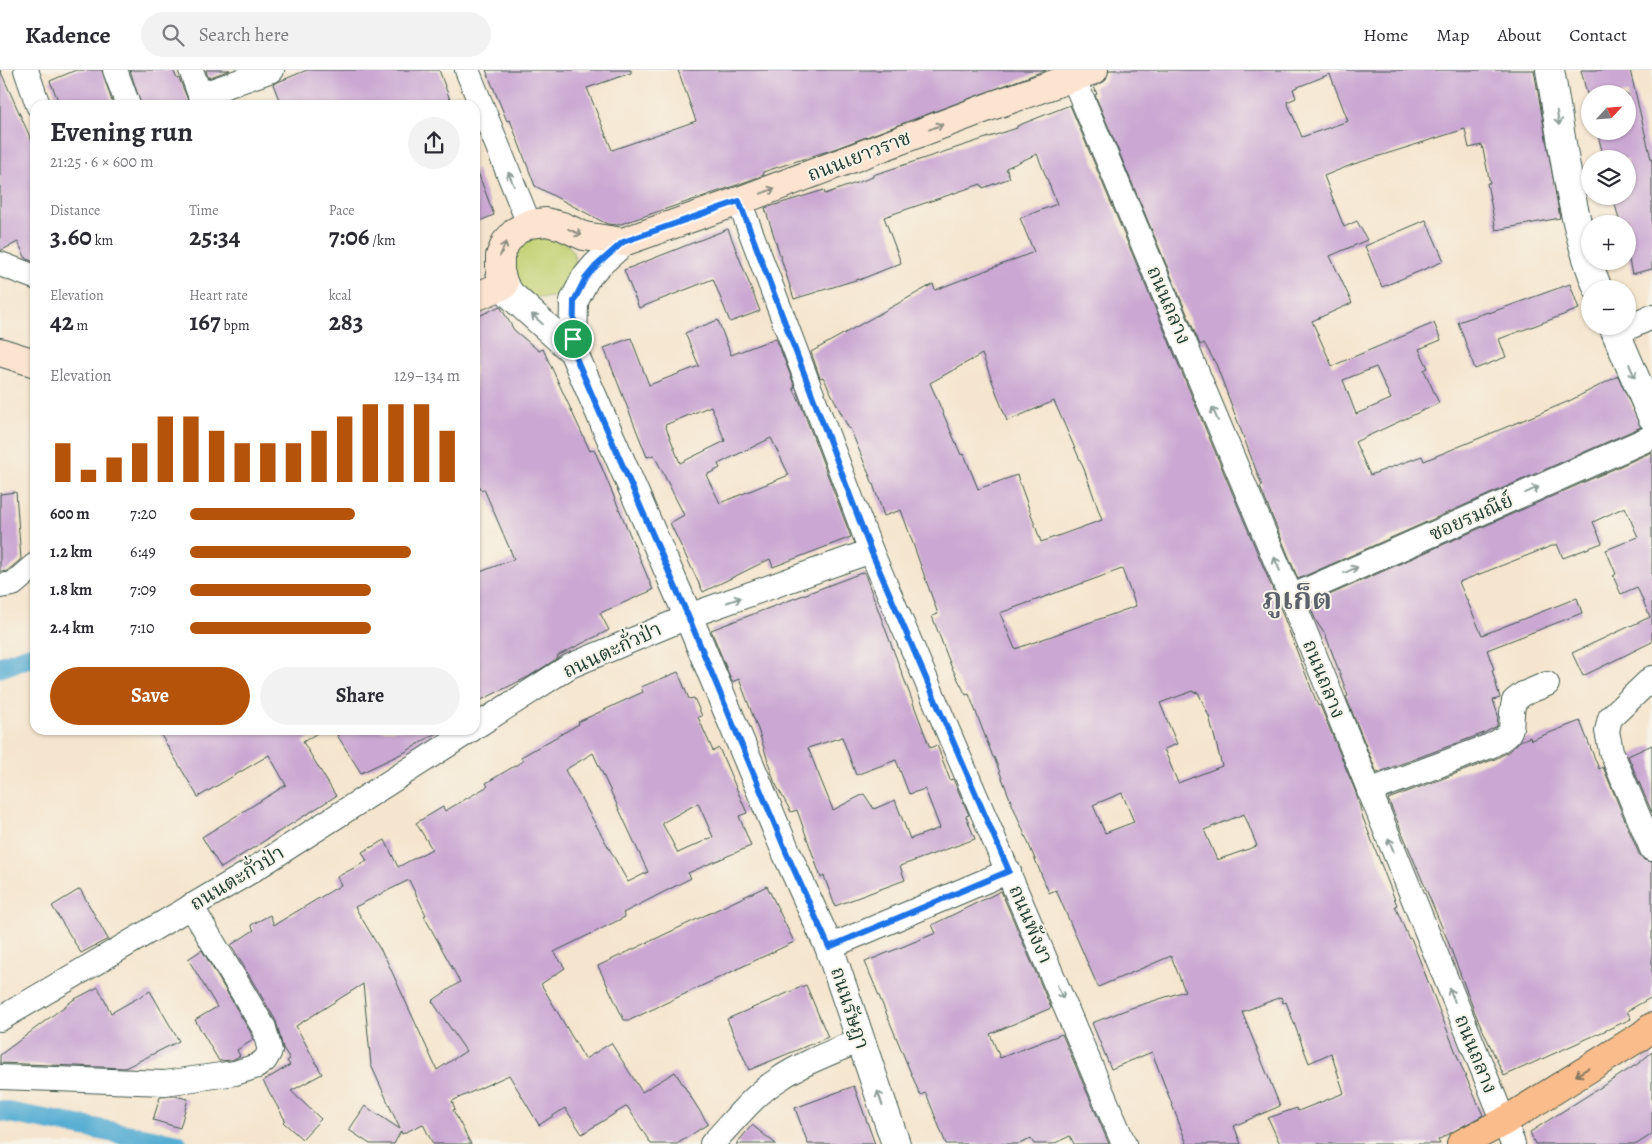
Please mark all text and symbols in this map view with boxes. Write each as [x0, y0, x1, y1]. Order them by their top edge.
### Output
search box [141, 12, 491, 57]
text: Kadence [25, 19, 111, 51]
icon: search [159, 21, 187, 49]
text: Search here [199, 22, 289, 48]
text: Home [1363, 23, 1408, 47]
text: Map [1436, 23, 1469, 47]
text: About [1497, 23, 1541, 47]
text: Contact [1569, 23, 1627, 47]
north arrow [1581, 85, 1636, 140]
map controls [1581, 85, 1636, 335]
one-way arrow [1554, 110, 1564, 126]
text: Evening run [50, 113, 193, 151]
button: share [408, 117, 460, 169]
one-way arrow [928, 122, 943, 131]
street label: ถนนเยาวราช [803, 124, 915, 188]
button: layers [1581, 150, 1636, 205]
text: 21:25 · 6 × 600 m [50, 151, 154, 173]
one-way arrow [505, 172, 515, 187]
one-way arrow [760, 185, 775, 195]
text: Distance [50, 201, 100, 220]
text: Time [189, 201, 218, 220]
text: Pace [329, 201, 355, 220]
button: + [1581, 215, 1636, 270]
text: 3.60 [50, 220, 92, 254]
text: 25:34 [189, 220, 241, 254]
text: 7:06 [329, 220, 370, 254]
one-way arrow [567, 228, 582, 238]
text: km [92, 231, 113, 250]
text: /km [370, 231, 396, 250]
one-way arrow [499, 242, 509, 257]
street label: ถนนถลาง [1140, 262, 1198, 348]
button: − [1581, 280, 1636, 335]
text: Elevation [50, 286, 104, 305]
text: Heart rate [189, 286, 248, 305]
text: kcal [329, 286, 351, 305]
text: 42 [50, 305, 74, 339]
text: 167 [189, 305, 221, 339]
text: 283 [329, 305, 363, 339]
one-way arrow [531, 313, 544, 325]
text: m [74, 316, 88, 335]
text: bpm [221, 316, 250, 335]
pin [552, 318, 594, 360]
icon: arrive [559, 325, 587, 353]
one-way arrow [1628, 363, 1638, 378]
text: Elevation [50, 365, 111, 387]
text: 129–134 m [394, 365, 460, 387]
one-way arrow [1209, 407, 1218, 422]
one-way arrow [1524, 485, 1539, 495]
street label: ซอยรมณีย์ [1425, 487, 1517, 547]
text: 600 m [50, 503, 90, 525]
text: 7:20 [130, 503, 157, 525]
text: 1.2 km [50, 541, 92, 563]
text: 6:49 [130, 541, 156, 563]
one-way arrow [1272, 557, 1281, 572]
one-way arrow [1343, 565, 1358, 575]
text: 1.8 km [50, 579, 92, 601]
text: 7:09 [130, 579, 156, 601]
district label: ภูเก็ต [1262, 579, 1332, 619]
one-way arrow [725, 595, 741, 604]
street label: ถนนตะกั่วป่า [557, 614, 666, 685]
text: 2.4 km [50, 617, 94, 639]
text: 7:10 [130, 617, 155, 639]
street label: ถนนถลาง [1296, 636, 1352, 722]
button: Save [50, 667, 250, 725]
button: Share [260, 667, 460, 725]
street label: ถนนตะกั่วป่า [184, 837, 289, 917]
one-way arrow [1386, 838, 1395, 853]
street label: ถนนพังงา [1002, 881, 1060, 967]
street label: ถนนรัษฎา [824, 963, 876, 1053]
one-way arrow [1056, 984, 1065, 999]
one-way arrow [1447, 988, 1456, 1003]
street label: ถนนถลาง [1448, 1011, 1504, 1097]
one-way arrow [1575, 1068, 1589, 1078]
one-way arrow [875, 1091, 884, 1106]

